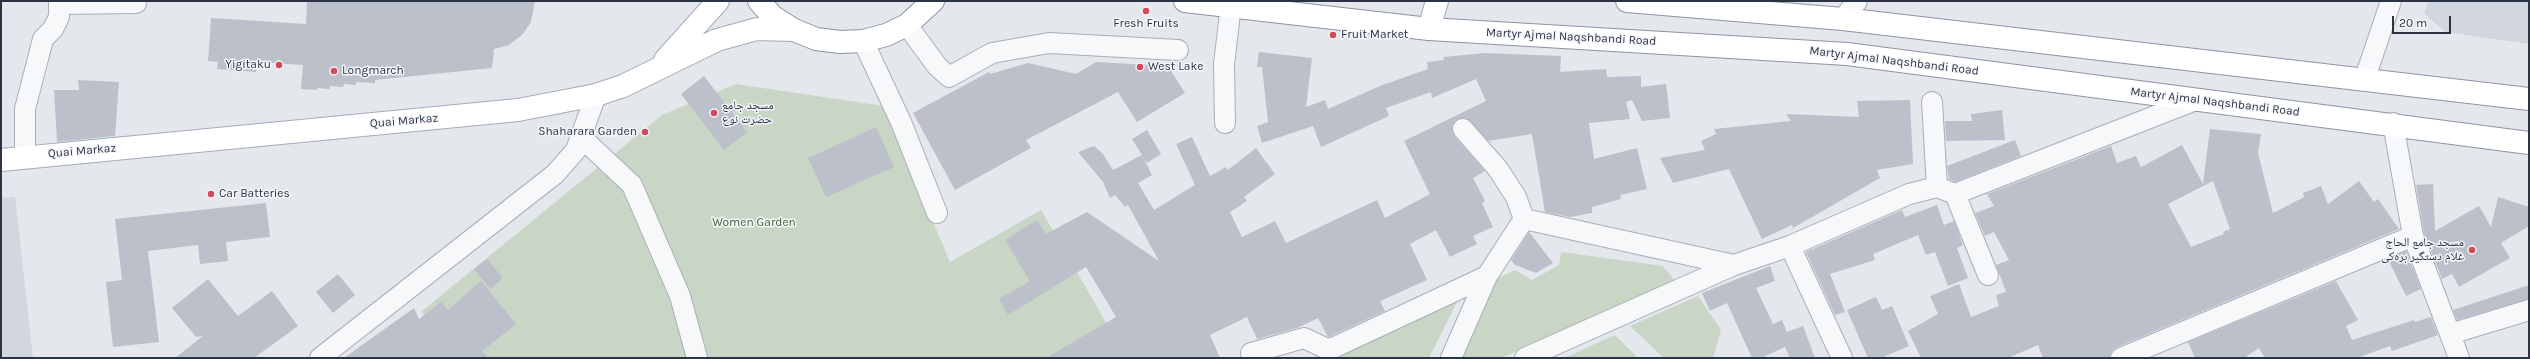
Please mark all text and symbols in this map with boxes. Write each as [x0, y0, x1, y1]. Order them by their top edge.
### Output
marker: Fresh Fruits [1141, 6, 1151, 16]
scale bar [2394, 8, 2453, 34]
text: 20 m [2399, 16, 2427, 30]
place label: Fresh Fruits [1113, 17, 1179, 31]
street label: Martyr Ajmal Naqshbandi Road [1485, 25, 1657, 49]
place label: Fruit Market [1341, 28, 1408, 42]
marker: Fruit Market [1328, 30, 1338, 40]
street label: Martyr Ajmal Naqshbandi Road [1808, 43, 1980, 79]
place label: Yigitaku [225, 58, 271, 72]
marker: Yigitaku [274, 60, 284, 70]
place label: West Lake [1148, 60, 1203, 74]
marker: West Lake [1135, 62, 1145, 72]
place label: Longmarch [342, 64, 404, 78]
marker: Longmarch [329, 66, 339, 76]
street label: Martyr Ajmal Naqshbandi Road [2129, 84, 2301, 120]
place label: مسجد جامع حضرت نوع [722, 99, 774, 127]
marker: مسجد جامع حضرت نوع [709, 108, 719, 118]
street label: Quai Markaz [369, 111, 439, 131]
place label: Shaharara Garden [538, 125, 637, 139]
marker: Shaharara Garden [640, 127, 650, 137]
street label: Quai Markaz [47, 141, 117, 161]
place label: Car Batteries [219, 187, 290, 201]
marker: Car Batteries [206, 189, 216, 199]
park label: Women Garden [712, 216, 796, 230]
place label: مسجد جامع الحاج غلام دستگیر بره‌کی [2381, 236, 2464, 264]
marker: مسجد جامع الحاج غلام دستگیر بره‌کی [2467, 245, 2477, 255]

